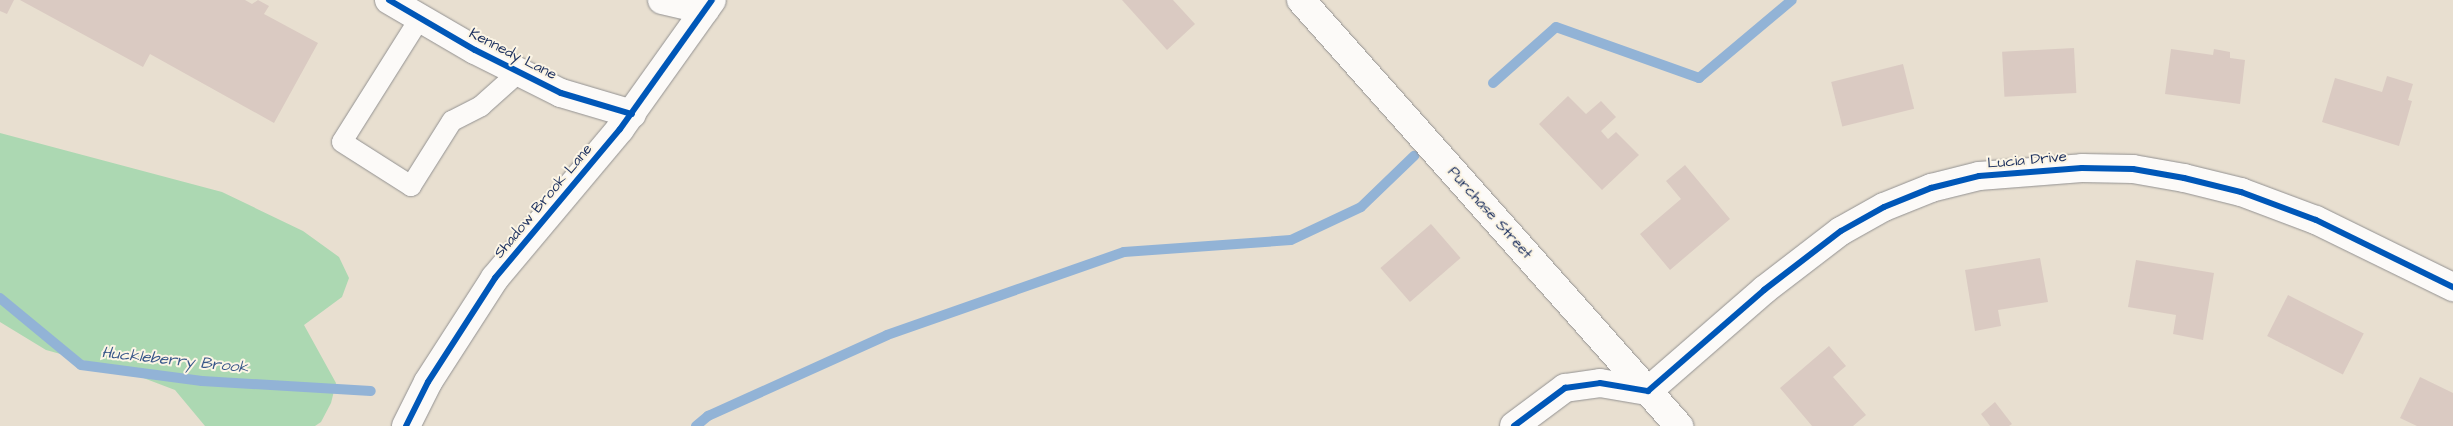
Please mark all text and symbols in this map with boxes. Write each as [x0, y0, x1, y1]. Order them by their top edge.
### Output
street label: Kennedy Lane [466, 24, 560, 84]
street label: Shadow Brook Lane [490, 140, 596, 262]
street label: Lucia Drive [1987, 148, 2067, 172]
street label: Purchase Street [1444, 163, 1536, 263]
water label: Huckleberry Brook [101, 343, 249, 377]

